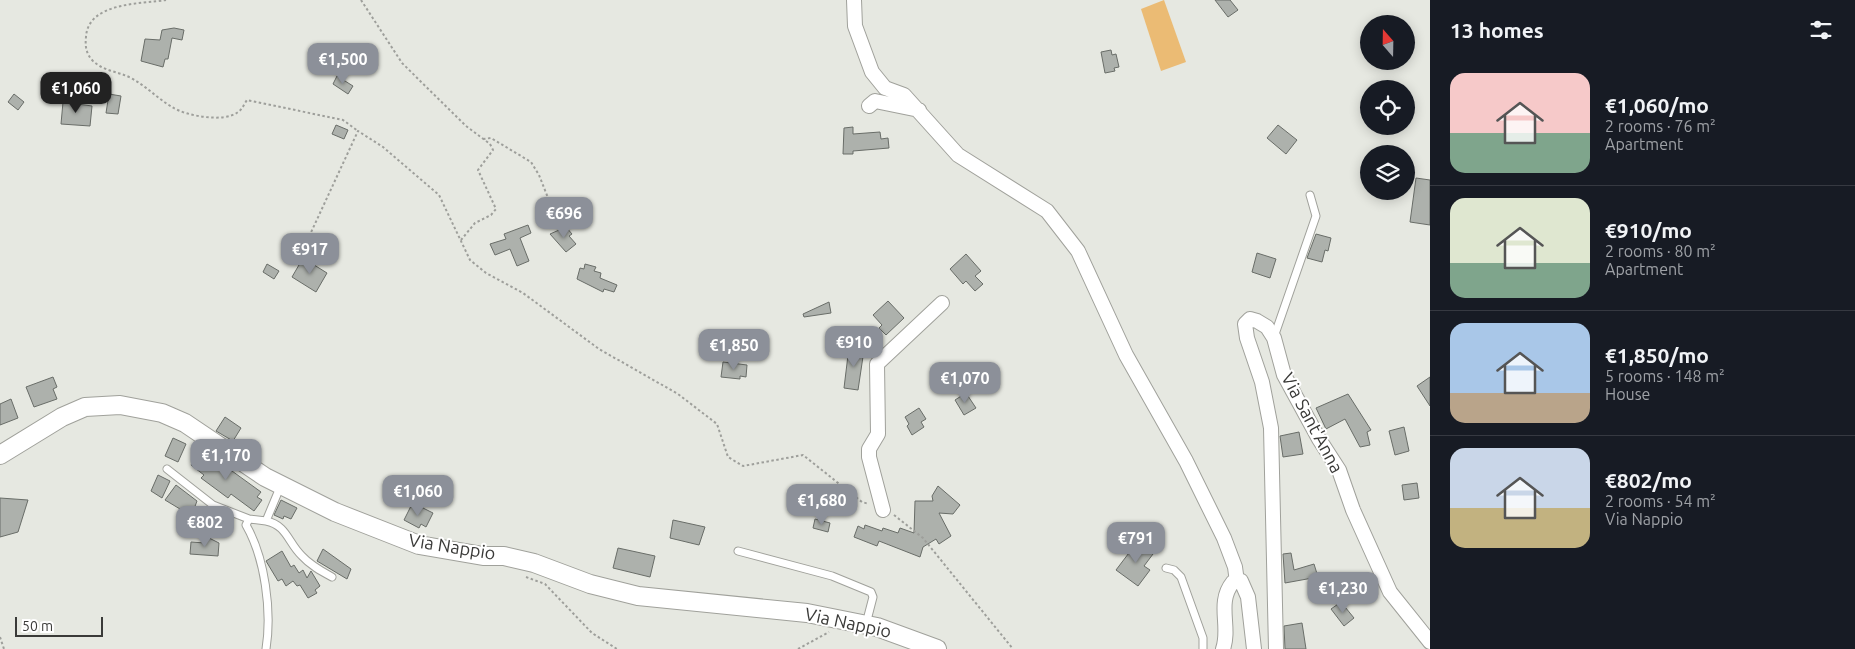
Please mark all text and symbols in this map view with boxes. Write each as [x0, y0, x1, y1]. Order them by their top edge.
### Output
north arrow [1360, 15, 1415, 70]
map controls [1360, 15, 1415, 200]
icon: filters [1807, 16, 1835, 44]
text: 13 homes [1450, 18, 1544, 42]
pin: €1,500 [302, 42, 384, 85]
text: €1,500 [318, 50, 368, 68]
pin: €1,060 [35, 72, 117, 114]
text: €1,060 [51, 79, 101, 97]
button: locate [1360, 80, 1415, 135]
icon: home [1490, 93, 1550, 153]
text: €1,060/mo [1605, 93, 1709, 117]
text: 2 rooms · 76 m² [1605, 117, 1716, 135]
text: Apartment [1605, 135, 1683, 153]
button: layers [1360, 145, 1415, 200]
pin: €696 [534, 196, 594, 239]
text: €696 [546, 204, 582, 222]
icon: home [1490, 218, 1550, 278]
text: €910/mo [1605, 218, 1692, 242]
pin: €917 [280, 232, 340, 275]
text: €917 [292, 240, 328, 258]
text: 2 rooms · 80 m² [1605, 242, 1716, 260]
text: Apartment [1605, 260, 1683, 278]
pin: €910 [824, 326, 884, 368]
pin: €1,850 [693, 328, 775, 371]
text: €910 [836, 333, 872, 351]
text: €1,850 [709, 336, 759, 354]
icon: home [1490, 343, 1550, 403]
text: €1,850/mo [1605, 343, 1709, 367]
pin: €1,070 [924, 362, 1006, 404]
text: 5 rooms · 148 m² [1605, 367, 1725, 385]
text: €1,070 [940, 369, 990, 387]
street label: Via Sant'Anna [1278, 369, 1348, 476]
text: House [1605, 385, 1650, 403]
pin: €1,170 [185, 438, 267, 481]
text: €1,170 [201, 446, 251, 464]
icon: home [1490, 468, 1550, 528]
text: €802/mo [1605, 468, 1692, 492]
pin: €1,060 [377, 474, 459, 517]
text: €1,060 [393, 482, 443, 500]
pin: €1,680 [781, 484, 863, 526]
text: €1,680 [797, 491, 847, 509]
text: 2 rooms · 54 m² [1605, 492, 1716, 510]
pin: €802 [175, 506, 235, 548]
text: Via Nappio [1605, 510, 1683, 528]
text: €802 [187, 513, 223, 531]
pin: €791 [1106, 522, 1166, 564]
street label: Via Nappio [407, 529, 497, 563]
text: €791 [1118, 529, 1154, 547]
pin: €1,230 [1302, 572, 1384, 614]
text: €1,230 [1318, 579, 1368, 597]
street label: Via Nappio [803, 603, 893, 641]
scale bar [15, 614, 102, 637]
text: 50 m [22, 618, 53, 634]

